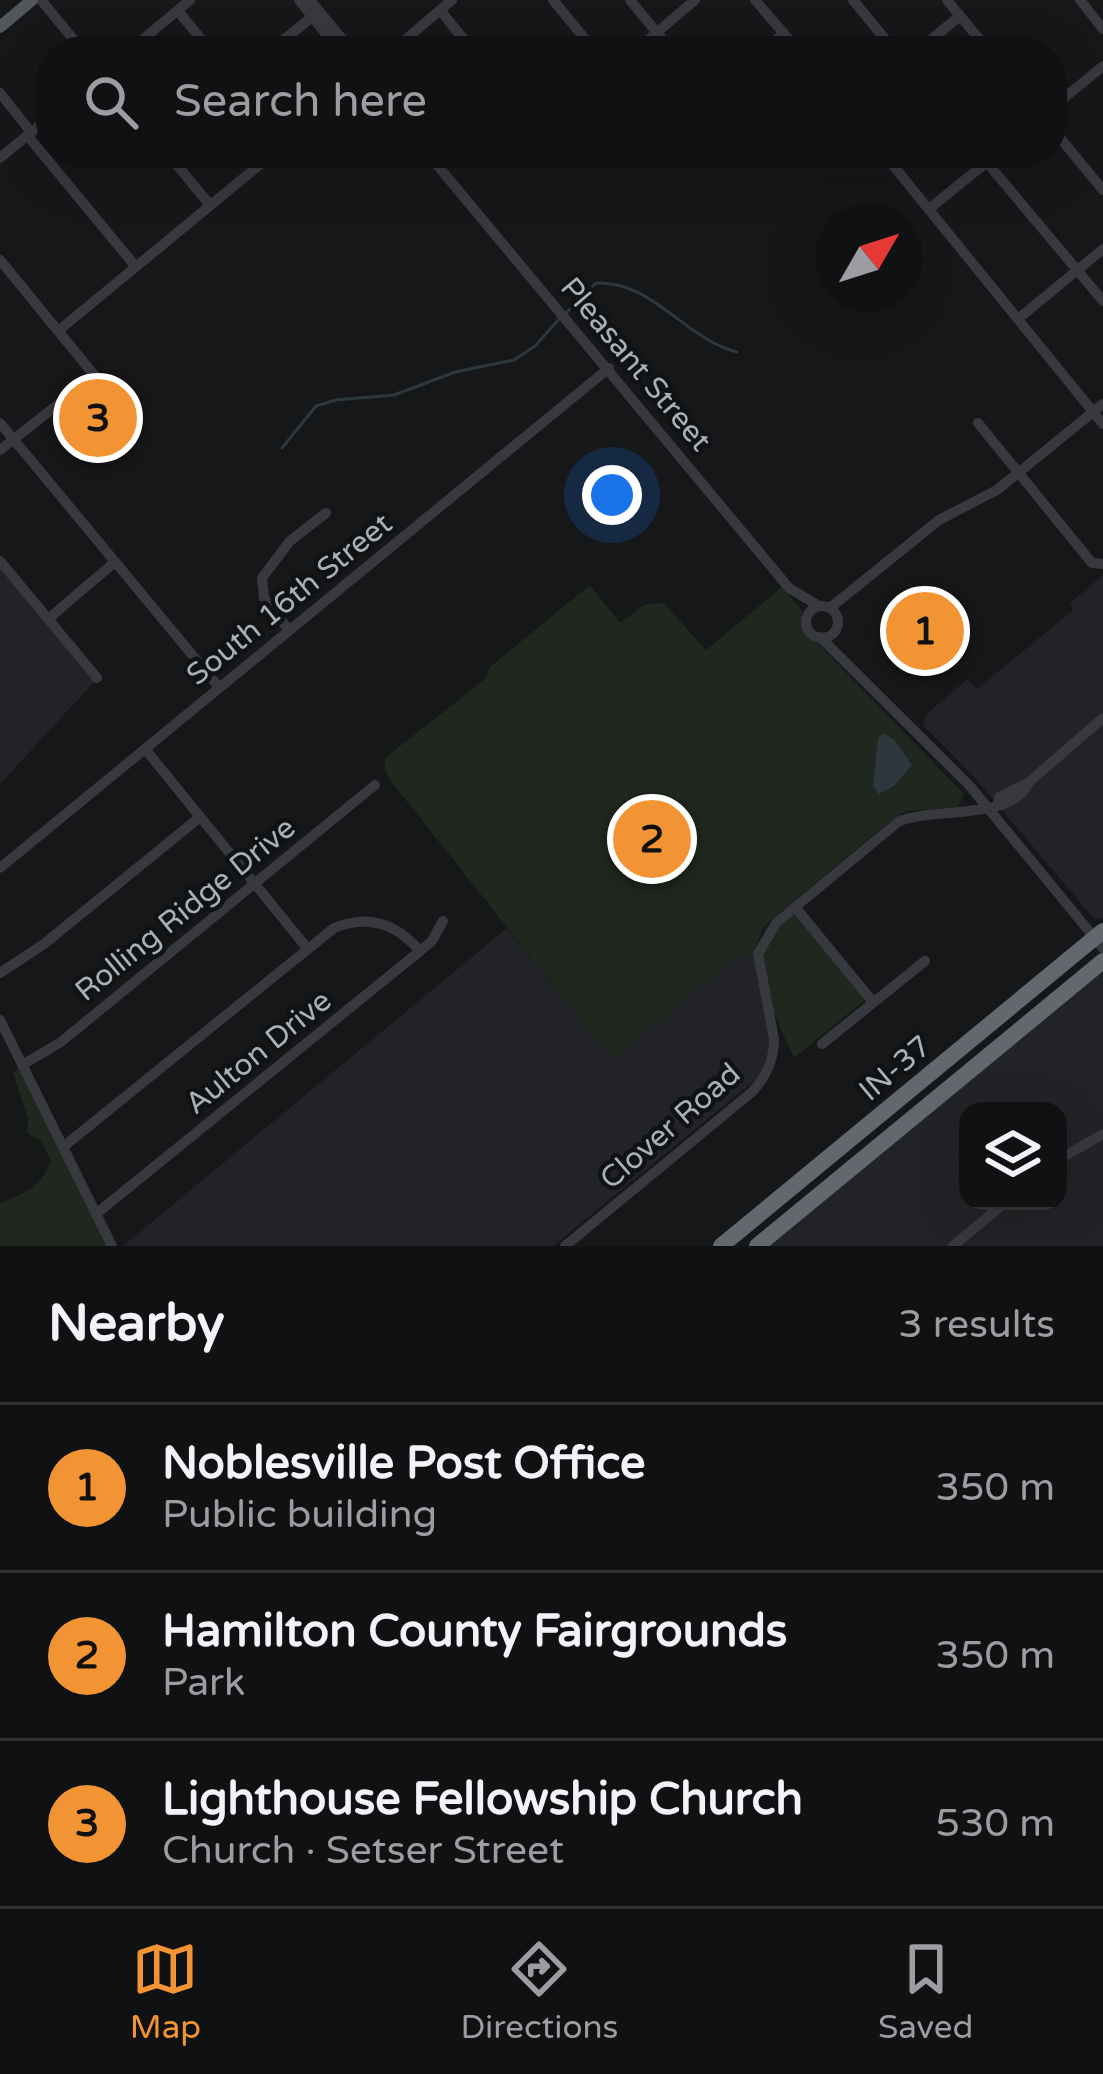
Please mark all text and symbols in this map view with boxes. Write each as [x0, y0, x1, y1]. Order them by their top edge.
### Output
search box [36, 36, 1067, 168]
icon: search [78, 69, 144, 135]
text: Search here [174, 75, 427, 129]
north arrow [815, 204, 923, 312]
street label: Pleasant Street [552, 270, 719, 459]
pin: 3 [59, 373, 137, 463]
your location [582, 465, 642, 525]
street label: South 16th Street [179, 505, 399, 694]
pin: 1 [886, 586, 964, 676]
pin: 2 [613, 794, 691, 884]
street label: Rolling Ridge Drive [68, 809, 303, 1009]
street label: Aulton Drive [178, 982, 339, 1123]
street label: IN-37 [852, 1028, 939, 1109]
street label: Clover Road [593, 1055, 748, 1197]
map controls [959, 1102, 1067, 1210]
button: layers [959, 1102, 1067, 1210]
text: Nearby [48, 1293, 225, 1355]
text: 3 results [898, 1301, 1055, 1348]
text: Noblesville Post Office [162, 1437, 645, 1491]
text: 1 [75, 1464, 99, 1511]
text: 350 m [936, 1464, 1055, 1511]
text: Public building [162, 1491, 437, 1538]
text: Hamilton County Fairgrounds [162, 1605, 787, 1659]
text: 2 [75, 1632, 99, 1679]
text: 350 m [936, 1632, 1055, 1679]
text: Park [162, 1659, 245, 1706]
text: Lighthouse Fellowship Church [162, 1773, 803, 1827]
text: 3 [75, 1800, 99, 1847]
text: 530 m [936, 1800, 1055, 1847]
text: Church · Setser Street [162, 1827, 564, 1874]
tab: Map [130, 1936, 201, 2047]
tab: Directions [461, 1936, 618, 2047]
tab: Saved [878, 1936, 973, 2047]

